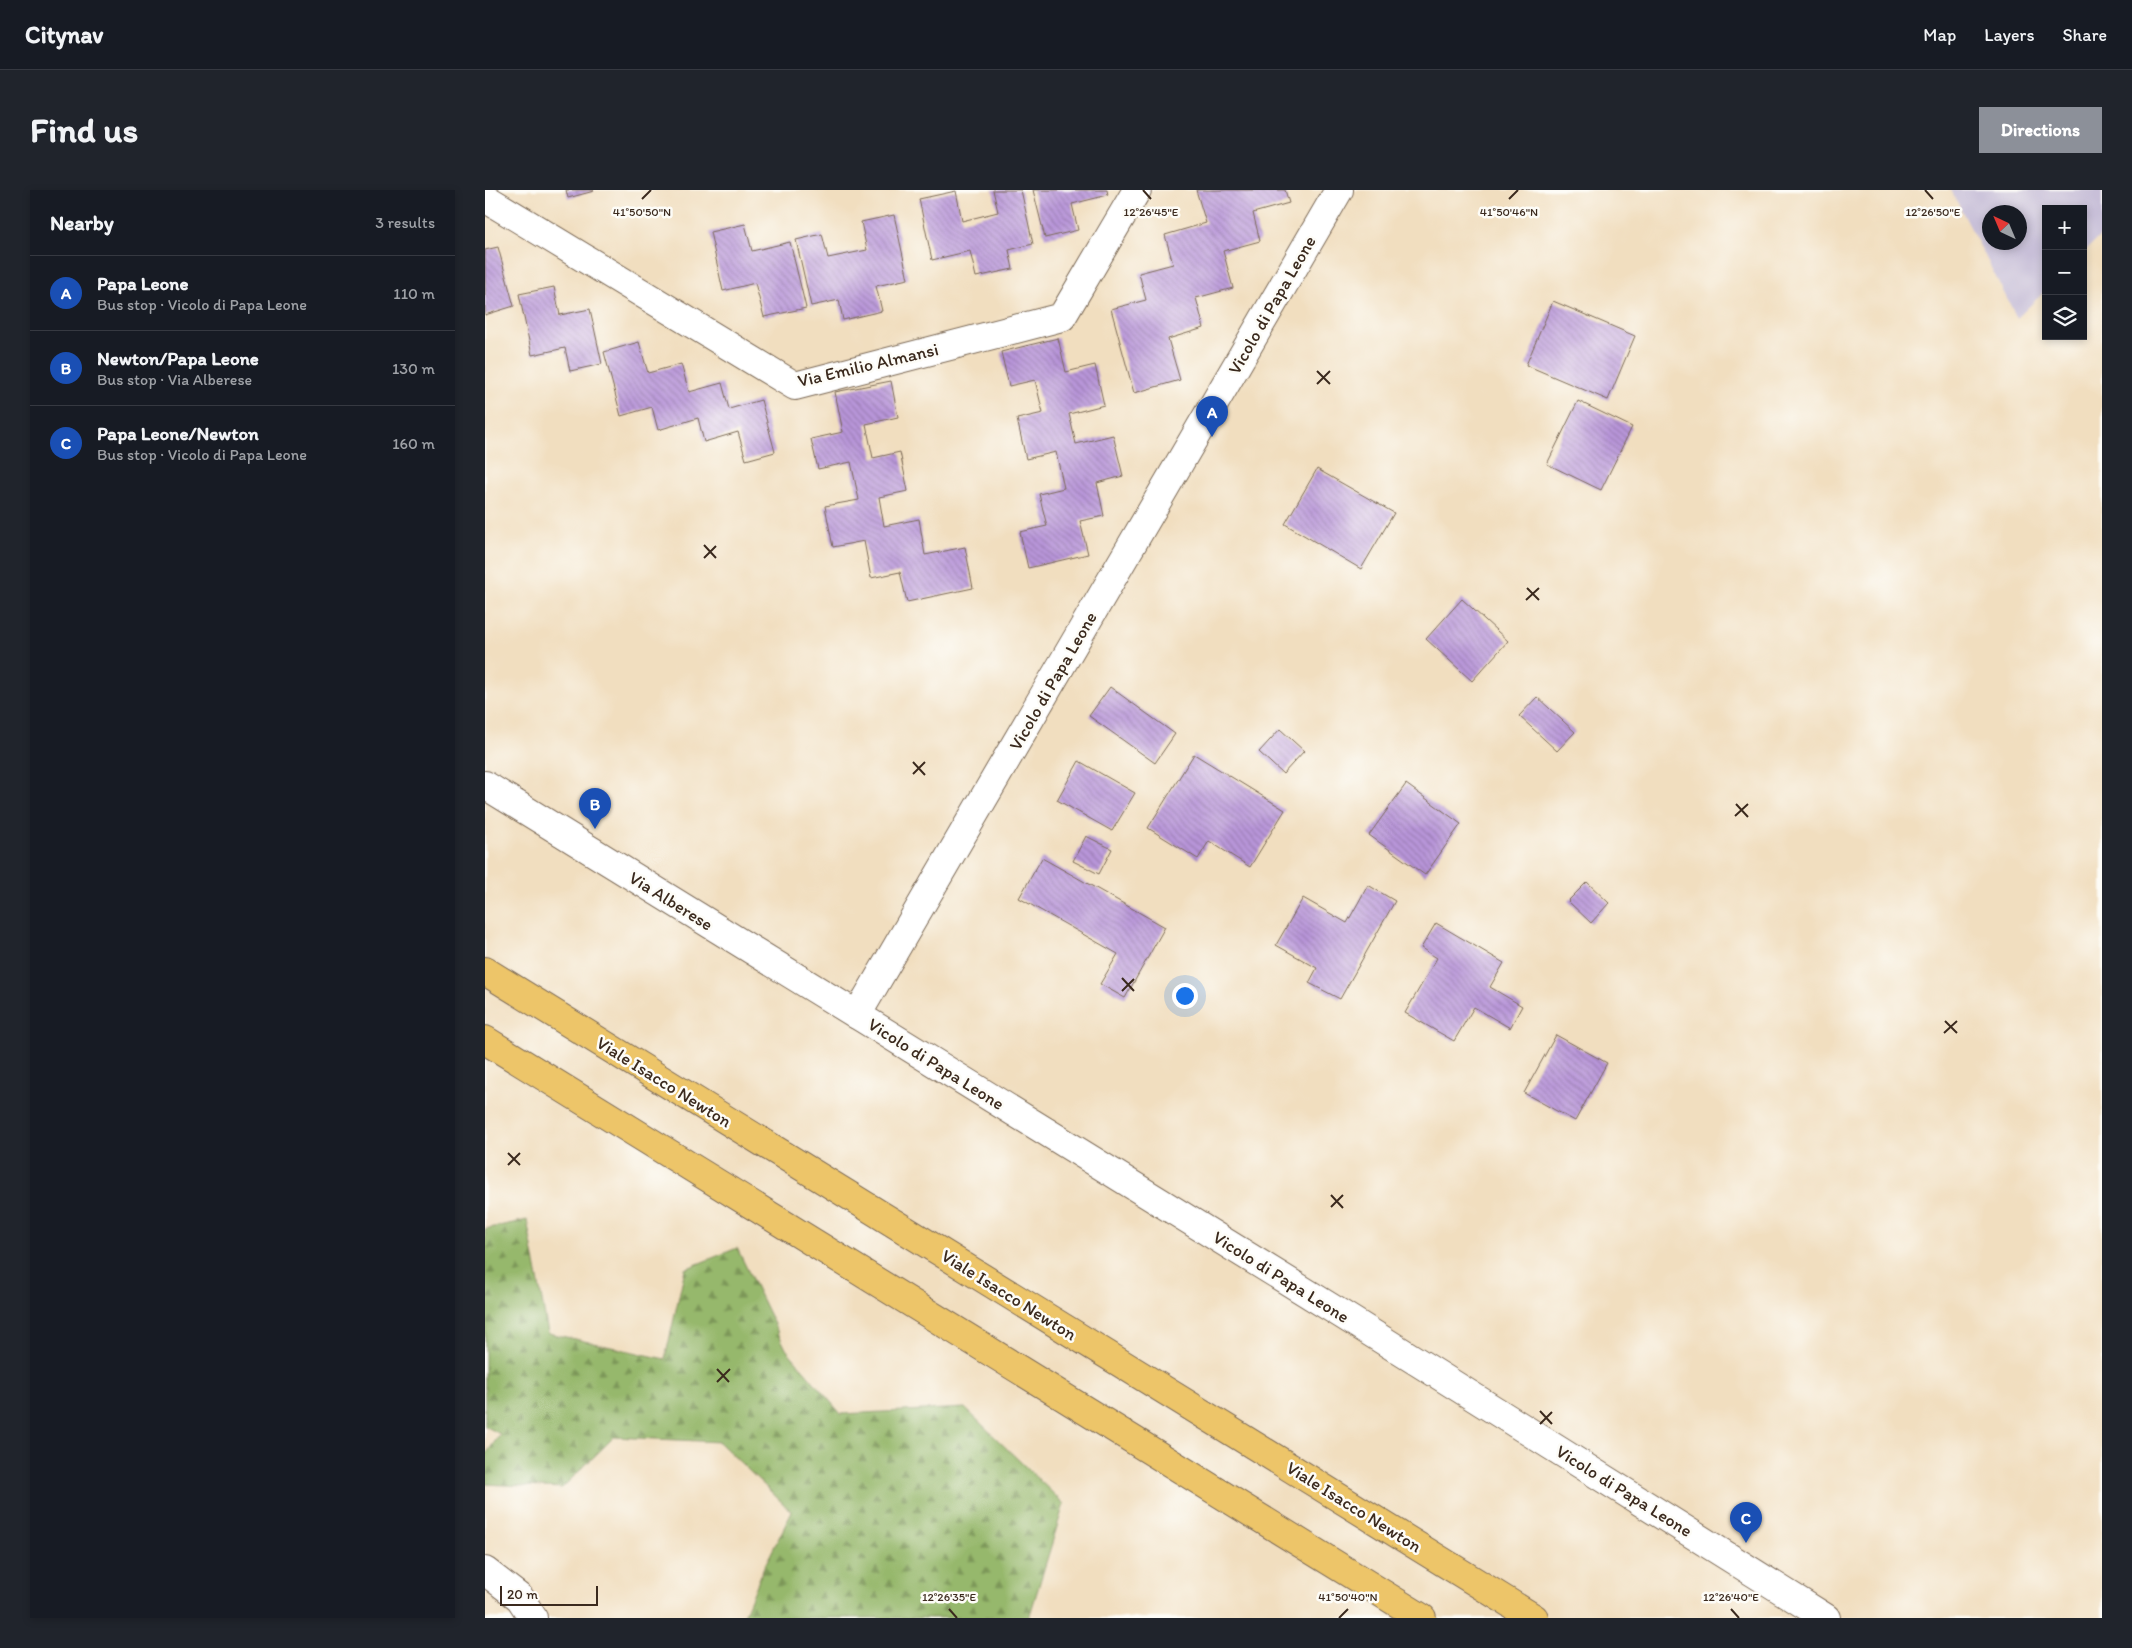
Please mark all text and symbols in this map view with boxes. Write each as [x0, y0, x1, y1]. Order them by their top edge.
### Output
text: Citynav [25, 20, 103, 49]
text: Map [1923, 24, 1956, 46]
text: Layers [1984, 24, 2034, 46]
text: Share [2062, 24, 2107, 46]
button: Directions [1979, 107, 2102, 153]
text: Find us [30, 109, 138, 151]
text: 41°50'50"N [613, 205, 671, 219]
text: 12°26'45"E [1124, 205, 1179, 219]
text: 41°50'46"N [1480, 205, 1538, 219]
text: 12°26'50"E [1905, 205, 1961, 219]
north arrow [1982, 205, 2027, 250]
map controls [2042, 205, 2087, 340]
button: + [2042, 205, 2087, 250]
text: Nearby [50, 210, 114, 235]
text: 3 results [375, 213, 435, 232]
street label: Vicolo di Papa Leone [1223, 232, 1321, 378]
button: − [2042, 250, 2087, 295]
text: Papa Leone [97, 272, 188, 295]
text: A [61, 284, 71, 303]
text: 110 m [393, 284, 435, 303]
text: Bus stop · Vicolo di Papa Leone [97, 295, 307, 314]
button: layers [2042, 295, 2087, 340]
street label: Via Emilio Almansi [795, 338, 941, 392]
text: Newton/Papa Leone [97, 347, 259, 370]
text: B [61, 359, 71, 378]
text: 130 m [392, 359, 435, 378]
text: Bus stop · Via Alberese [97, 370, 252, 389]
pin: A [1196, 396, 1228, 437]
text: Papa Leone/Newton [97, 422, 259, 445]
text: C [61, 434, 71, 453]
text: 160 m [392, 434, 435, 453]
text: Bus stop · Vicolo di Papa Leone [97, 445, 307, 464]
street label: Vicolo di Papa Leone [1004, 608, 1102, 754]
pin: B [579, 788, 611, 829]
street label: Via Alberese [625, 866, 717, 936]
your location [1172, 983, 1198, 1009]
street label: Vicolo di Papa Leone [864, 1013, 1008, 1115]
street label: Viale Isacco Newton [592, 1032, 736, 1132]
street label: Vicolo di Papa Leone [1209, 1226, 1353, 1328]
street label: Viale Isacco Newton [937, 1245, 1081, 1345]
street label: Vicolo di Papa Leone [1552, 1440, 1696, 1542]
street label: Viale Isacco Newton [1282, 1457, 1426, 1557]
pin: C [1730, 1502, 1762, 1543]
scale bar [500, 1583, 597, 1606]
text: 20 m [507, 1586, 538, 1603]
text: 12°26'35"E [922, 1590, 976, 1604]
text: 41°50'40"N [1318, 1590, 1378, 1604]
text: 12°26'40"E [1703, 1590, 1759, 1604]

